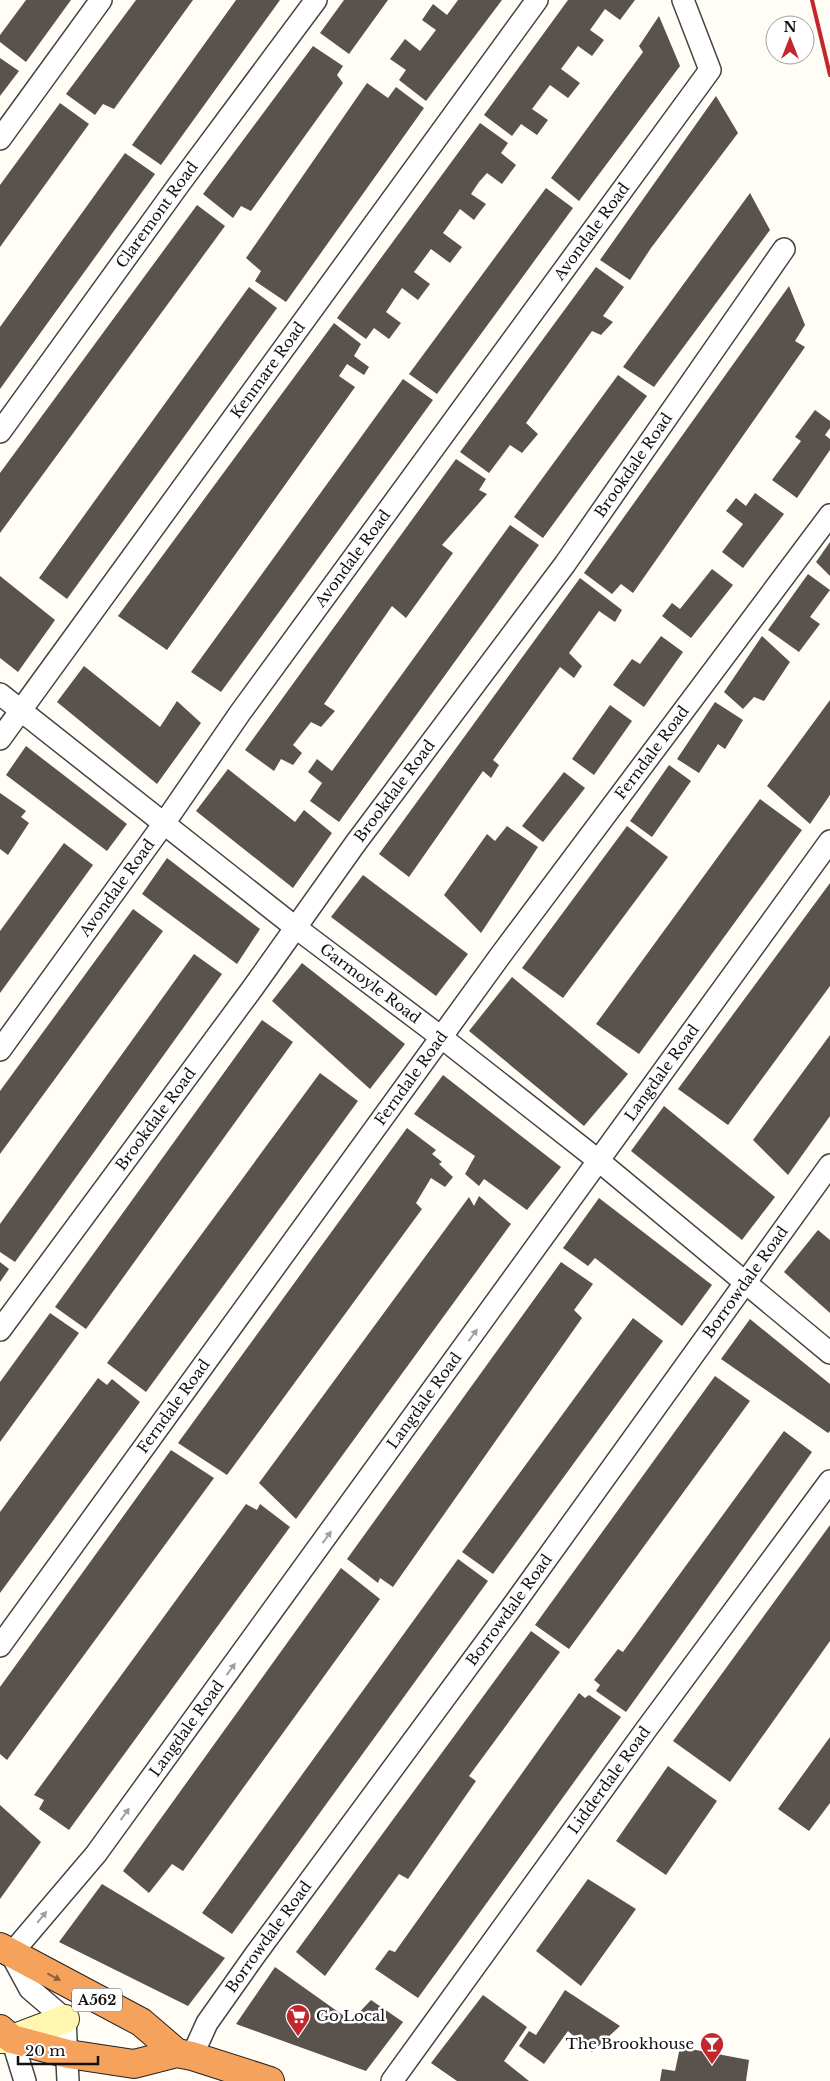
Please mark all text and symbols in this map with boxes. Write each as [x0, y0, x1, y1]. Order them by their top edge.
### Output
north arrow [765, 15, 815, 65]
text: N [783, 18, 797, 36]
street label: Claremont Road [112, 158, 202, 272]
street label: Avondale Road [549, 179, 633, 285]
street label: Kenmare Road [226, 318, 309, 422]
street label: Brookdale Road [590, 409, 676, 521]
street label: Avondale Road [310, 506, 394, 612]
street label: Ferndale Road [611, 702, 693, 803]
street label: Brookdale Road [350, 736, 439, 846]
street label: Avondale Road [75, 835, 159, 941]
street label: Garmoyle Road [316, 939, 425, 1027]
street label: Langdale Road [620, 1020, 703, 1124]
street label: Ferndale Road [370, 1027, 451, 1129]
street label: Brookdale Road [111, 1064, 200, 1174]
street label: Borrowdale Road [698, 1222, 792, 1342]
one-way arrow [468, 1328, 478, 1341]
street label: Langdale Road [383, 1348, 465, 1452]
street label: Ferndale Road [133, 1355, 214, 1457]
one-way arrow [321, 1531, 332, 1544]
street label: Borrowdale Road [462, 1550, 556, 1669]
one-way arrow [226, 1662, 236, 1676]
street label: Langdale Road [145, 1676, 228, 1780]
street label: Lidderdale Road [564, 1723, 654, 1838]
one-way arrow [120, 1807, 130, 1821]
street label: Borrowdale Road [221, 1877, 315, 1996]
one-way arrow [37, 1911, 48, 1924]
one-way arrow [47, 1973, 61, 1981]
road number: A562 [72, 1988, 122, 2012]
supermarket icon: Go Local [285, 2003, 311, 2037]
place label: Go Local [316, 2006, 385, 2025]
bar icon: The Brookhouse [699, 2031, 725, 2065]
scale bar [18, 2034, 98, 2066]
place label: The Brookhouse [566, 2034, 694, 2053]
text: 20 m [25, 2041, 65, 2060]

